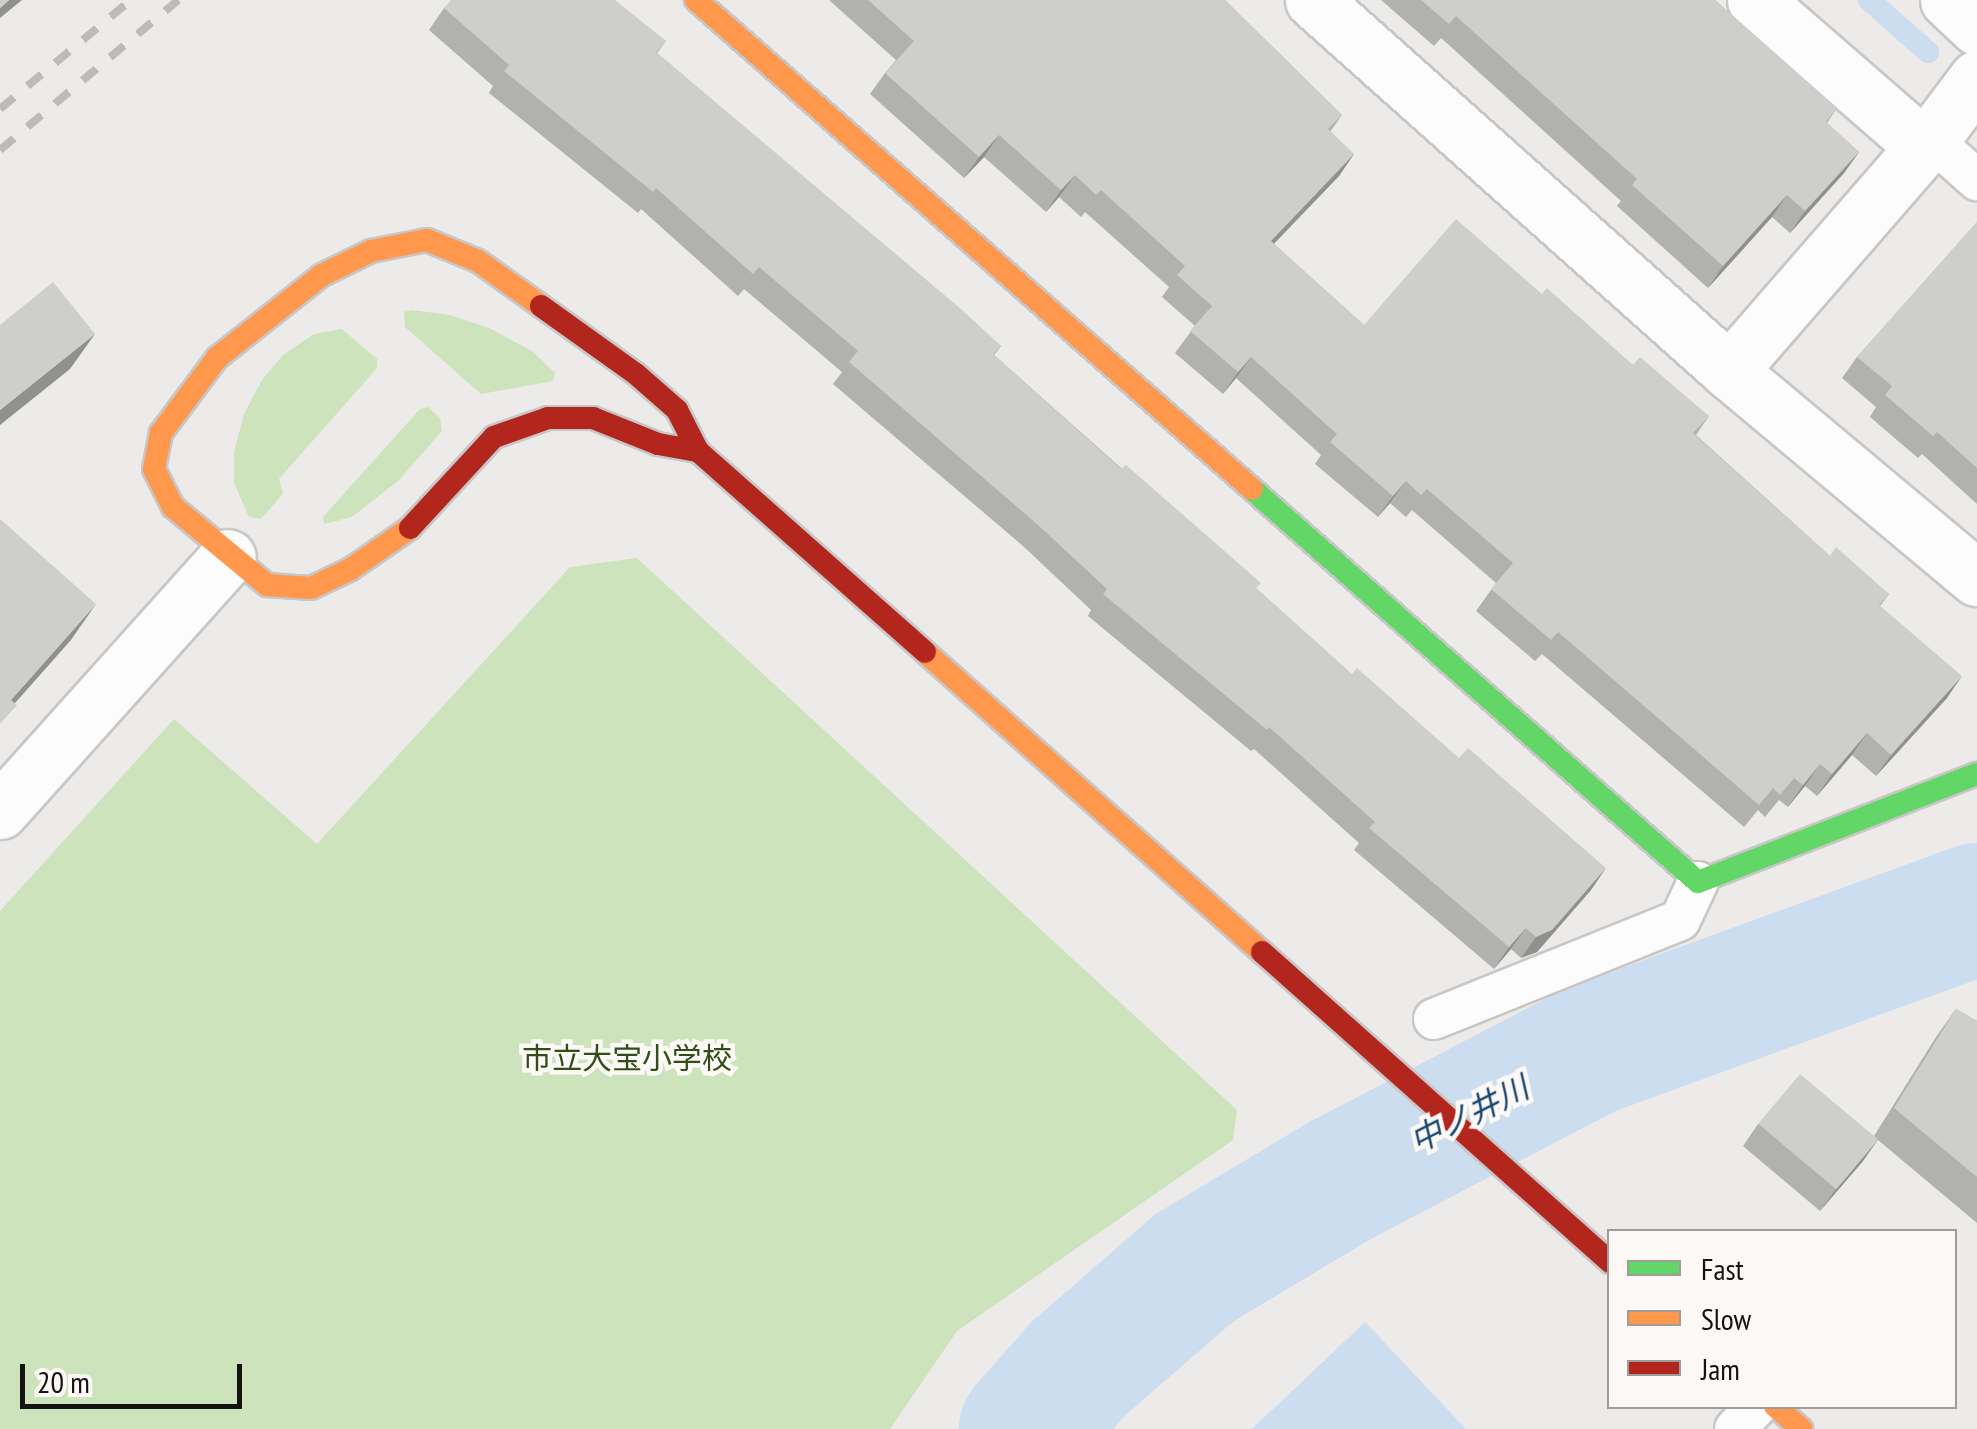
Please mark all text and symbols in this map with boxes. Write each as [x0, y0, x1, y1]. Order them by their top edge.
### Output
park label: 市立大宝小学校 [522, 1040, 732, 1076]
water label: 中ノ井川 [1403, 1068, 1535, 1160]
legend [1607, 1229, 1957, 1409]
text: Fast [1701, 1249, 1744, 1288]
text: Slow [1701, 1299, 1751, 1338]
scale bar [25, 1344, 248, 1406]
text: Jam [1701, 1349, 1740, 1388]
text: 20 m [37, 1362, 90, 1401]

